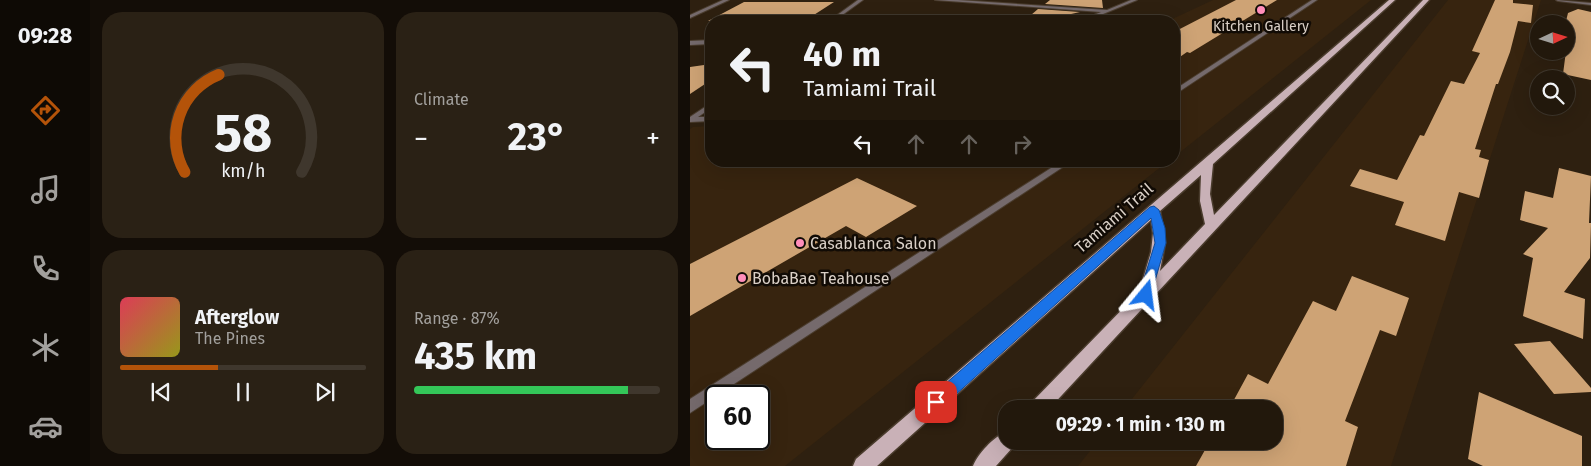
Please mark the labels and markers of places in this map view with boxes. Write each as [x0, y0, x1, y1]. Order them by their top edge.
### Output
marker: Kitchen Gallery [1255, 4, 1267, 16]
place label: Kitchen Gallery [1213, 18, 1309, 35]
place label: Casablanca Salon [810, 234, 937, 253]
marker: Casablanca Salon [794, 237, 806, 249]
place label: BobaBae Teahouse [752, 269, 889, 288]
marker: BobaBae Teahouse [736, 272, 748, 284]
pin [915, 381, 957, 423]

